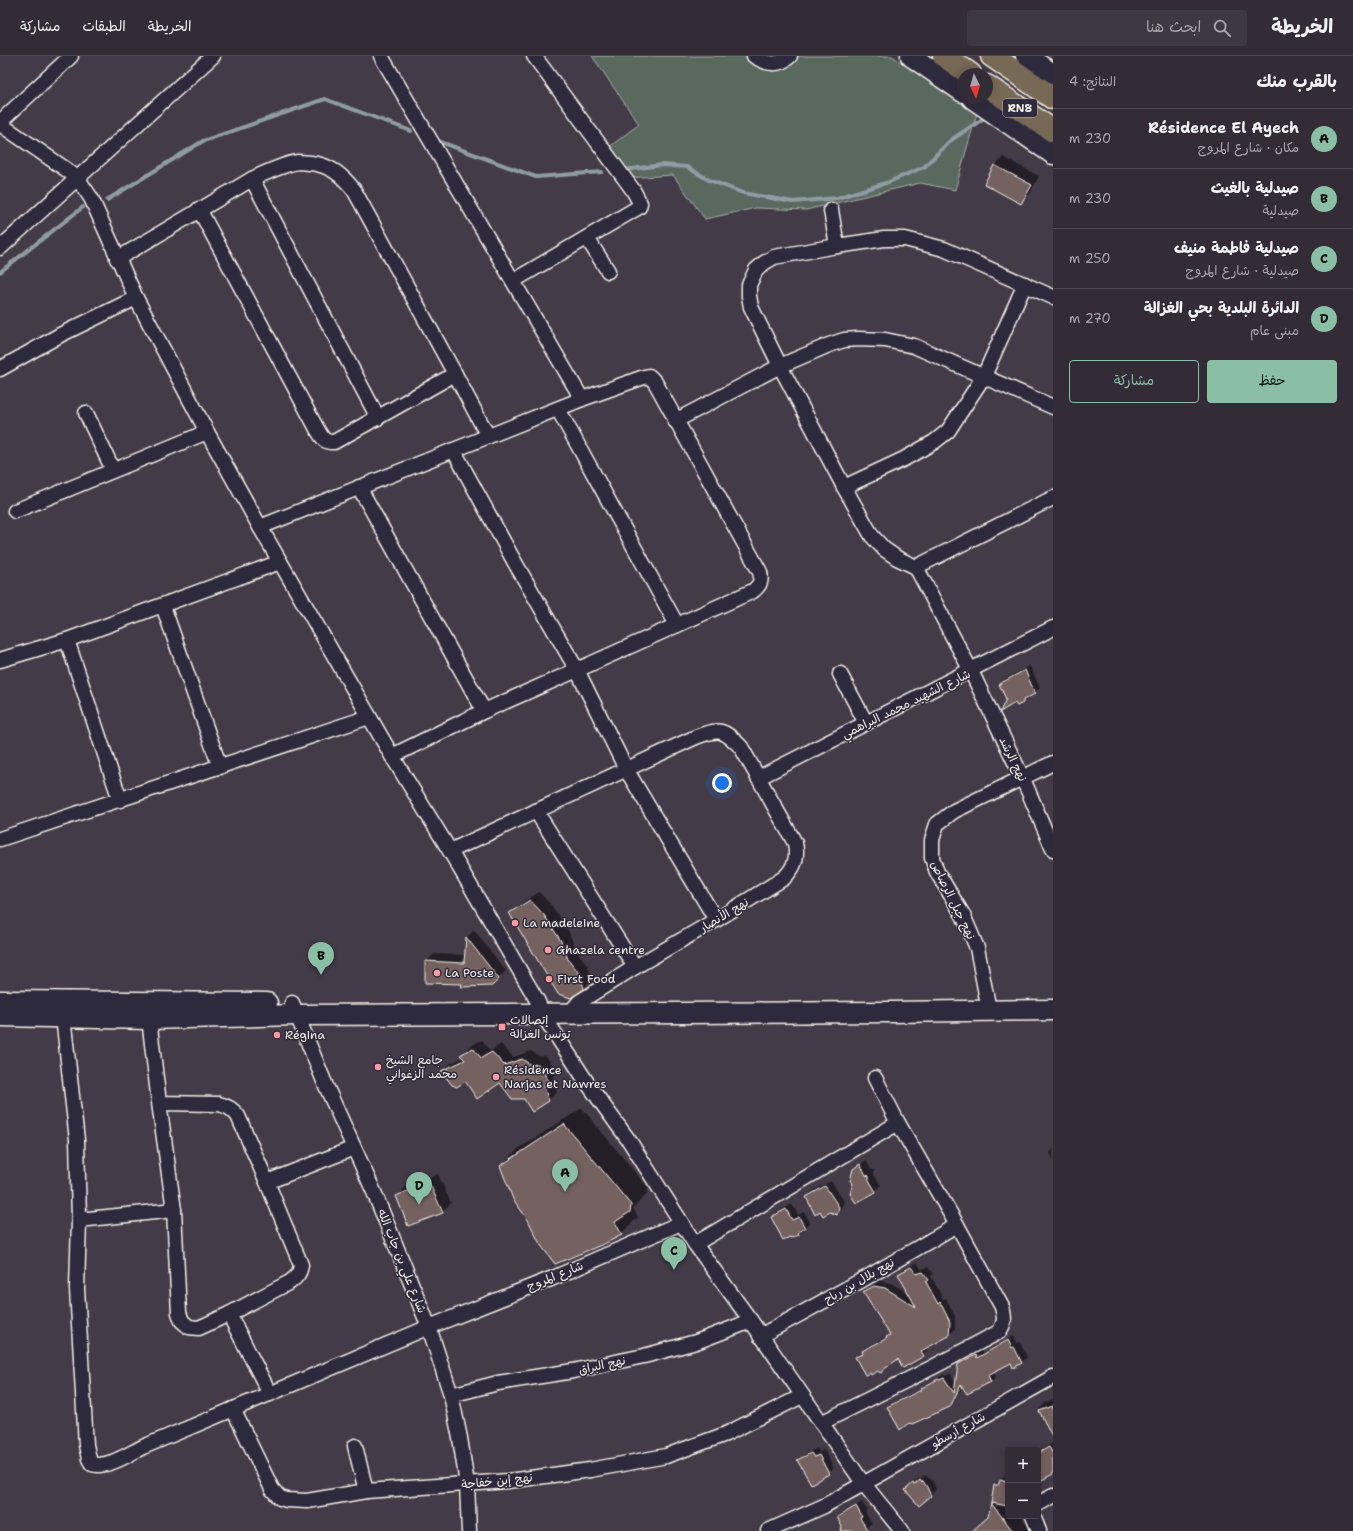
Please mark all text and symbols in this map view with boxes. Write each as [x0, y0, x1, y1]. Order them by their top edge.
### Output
search box [967, 10, 1247, 46]
text: الخريطة [1271, 14, 1333, 39]
text: مشاركة [20, 17, 60, 35]
text: الطبقات [82, 17, 126, 35]
text: الخريطة [148, 17, 191, 35]
text: ابحث هنا [1146, 17, 1201, 37]
icon: search [1211, 17, 1233, 39]
north arrow [957, 68, 993, 104]
text: بالقرب منك [1257, 70, 1337, 92]
text: النتائج: 4 [1069, 73, 1116, 90]
road number: RN8 [1003, 99, 1037, 117]
text: Résidence El Ayech [1148, 118, 1299, 138]
text: 230 m [1069, 130, 1111, 147]
text: A [1319, 130, 1329, 147]
text: مكان · شارع المروج [1198, 139, 1299, 156]
text: صيدلية بالغيث [1211, 178, 1299, 198]
text: 230 m [1069, 190, 1111, 207]
text: B [1320, 190, 1328, 207]
text: صيدلية [1262, 202, 1299, 219]
text: صيدلية فاطمة منيف [1174, 238, 1299, 258]
text: 250 m [1069, 250, 1110, 267]
text: C [1320, 250, 1328, 267]
text: صيدلية · شارع المروج [1185, 262, 1299, 279]
text: الدائرة البلدية بحي الغزالة [1144, 298, 1299, 318]
text: 270 m [1069, 310, 1111, 327]
text: D [1319, 310, 1329, 327]
text: مبنى عام [1250, 322, 1299, 339]
button: مشاركة [1069, 360, 1199, 403]
button: حفظ [1207, 360, 1337, 403]
street label: شارع الشهيد محمد البراهمي [839, 666, 974, 745]
street label: نهج الرشد [994, 734, 1031, 785]
your location [712, 773, 732, 793]
street label: نهج جبل الرصاص [926, 858, 979, 942]
street label: نهج الأنصار [696, 894, 752, 937]
place label: La madeleine [523, 915, 601, 931]
marker: La madeleine [510, 918, 520, 928]
pin: B [308, 942, 334, 975]
place label: Ghazela centre [556, 942, 645, 958]
marker: Ghazela centre [543, 945, 553, 955]
place label: La Poste [445, 965, 494, 981]
marker: La Poste [432, 968, 442, 978]
place label: First Food [557, 971, 616, 987]
marker: First Food [544, 974, 554, 984]
place label: إتصالات تونس الغزالة [510, 1012, 571, 1042]
marker: إتصالات تونس الغزالة [497, 1022, 507, 1032]
place label: Régina [285, 1027, 325, 1043]
marker: Régina [272, 1030, 282, 1040]
place label: جامع الشيخ محمد الزغواني [386, 1052, 457, 1085]
marker: جامع الشيخ محمد الزغواني [373, 1062, 383, 1072]
place label: Résidence Narjas et Nawres [504, 1062, 606, 1092]
marker: Résidence Narjas et Nawres [491, 1072, 501, 1082]
pin: A [552, 1159, 578, 1192]
pin: D [406, 1172, 432, 1205]
street label: شارع علي بن جاب الله [371, 1207, 430, 1317]
pin: C [661, 1237, 687, 1270]
street label: نهج بلال بن رباح [821, 1254, 898, 1309]
street label: شارع المروج [524, 1257, 586, 1296]
street label: نهج البراق [577, 1352, 627, 1379]
street label: شارع أرسطو [927, 1408, 989, 1453]
map controls [1005, 1447, 1041, 1519]
button: + [1005, 1447, 1041, 1483]
street label: نهج إبن خفاجة [460, 1469, 534, 1494]
button: − [1005, 1483, 1041, 1519]

